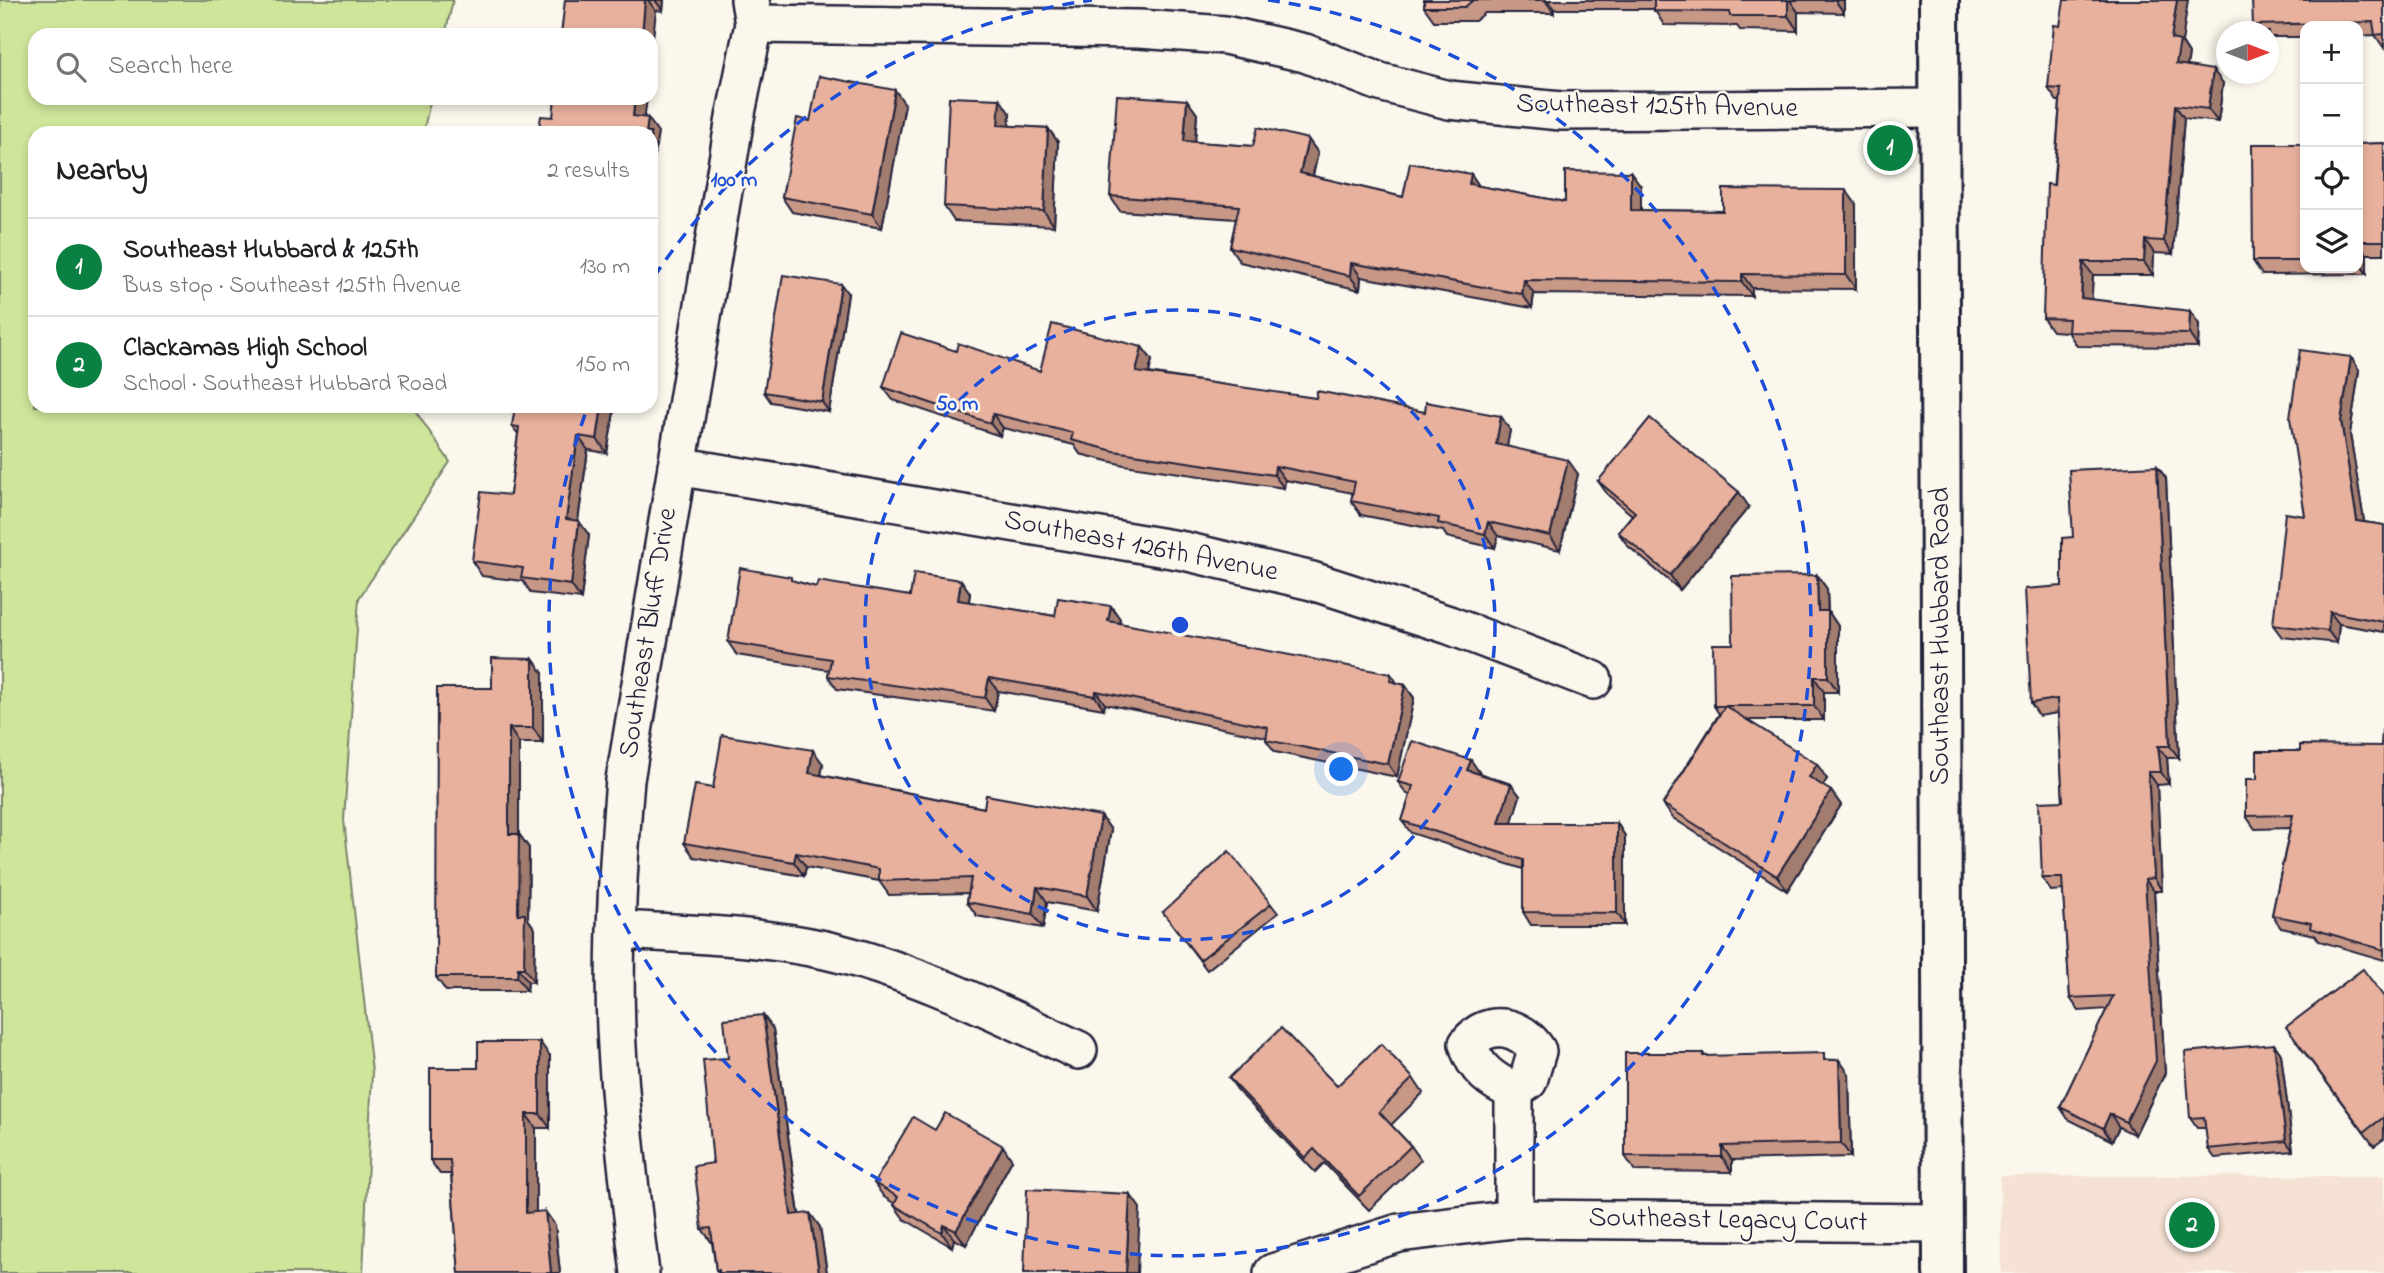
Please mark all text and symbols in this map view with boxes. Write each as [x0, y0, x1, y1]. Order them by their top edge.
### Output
north arrow [2216, 21, 2279, 84]
map controls [2300, 21, 2363, 273]
button: + [2300, 21, 2363, 84]
search box [28, 28, 658, 105]
icon: search [52, 48, 90, 86]
text: Search here [108, 48, 233, 86]
street label: Southeast 125th Avenue [1516, 84, 1799, 130]
button: − [2300, 84, 2363, 147]
pin: 1 [1867, 122, 1913, 174]
button: locate [2300, 147, 2363, 210]
text: Nearby [56, 150, 148, 194]
text: 2 results [547, 155, 630, 188]
text: 100 m [711, 166, 757, 196]
button: layers [2300, 210, 2363, 273]
text: Southeast Hubbard & 125th [123, 232, 419, 270]
text: 1 [75, 251, 83, 284]
text: 130 m [580, 251, 630, 284]
text: Bus stop · Southeast 125th Avenue [123, 270, 461, 303]
text: Clackamas High School [123, 330, 367, 368]
text: 2 [73, 349, 85, 382]
text: 150 m [576, 349, 630, 382]
text: School · Southeast Hubbard Road [123, 368, 447, 401]
text: 50 m [936, 390, 978, 420]
street label: Southeast Hubbard Road [1921, 487, 1962, 785]
street label: Southeast 126th Avenue [1001, 500, 1282, 594]
street label: Southeast Bluff Drive [609, 504, 689, 761]
centre of rings [1168, 613, 1192, 637]
your location [1324, 752, 1358, 786]
street label: Southeast Legacy Court [1588, 1198, 1868, 1244]
pin: 2 [2169, 1199, 2215, 1251]

